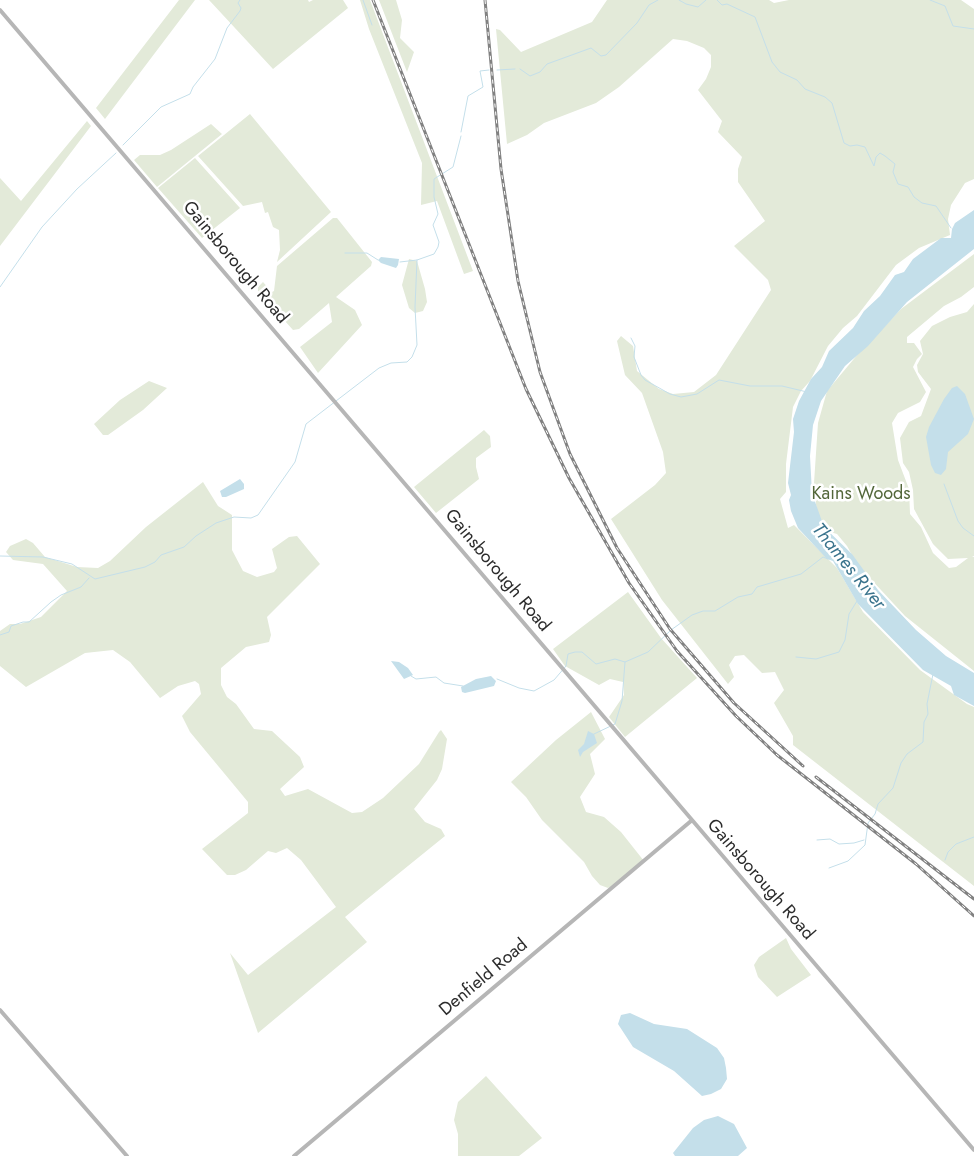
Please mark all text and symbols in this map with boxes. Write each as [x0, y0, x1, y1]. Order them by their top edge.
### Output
street label: Gainsborough Road [177, 197, 293, 329]
park label: Kains Woods [811, 484, 911, 506]
street label: Gainsborough Road [439, 505, 555, 637]
water label: Thames River [806, 519, 890, 615]
street label: Gainsborough Road [702, 815, 818, 945]
street label: Denfield Road [435, 935, 533, 1021]

